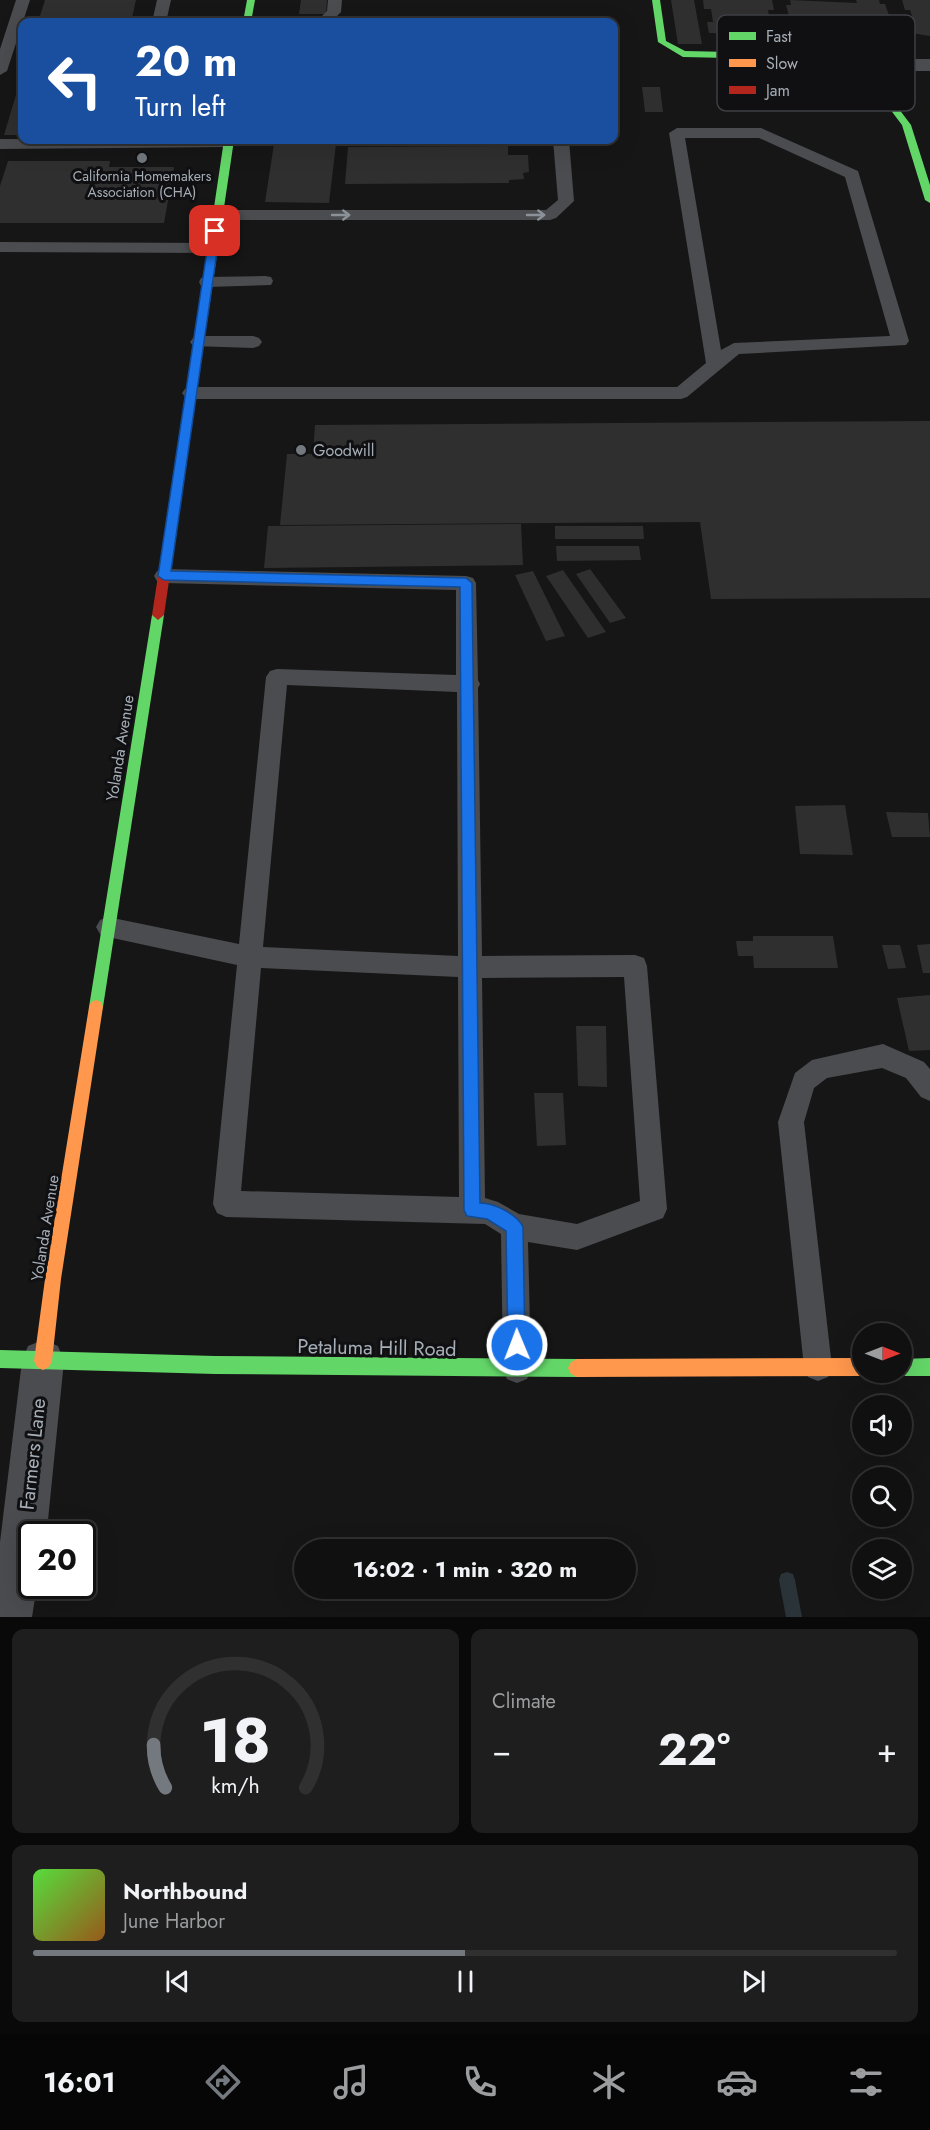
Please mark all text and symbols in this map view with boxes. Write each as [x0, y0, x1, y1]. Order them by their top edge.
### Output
legend [717, 15, 915, 111]
text: Fast [766, 25, 792, 48]
text: 20 m [135, 31, 237, 92]
icon: left [36, 42, 114, 120]
text: Slow [766, 52, 798, 75]
text: Jam [764, 79, 790, 102]
text: Turn left [135, 87, 225, 126]
marker: California Homemakers Association (CHA) [135, 151, 149, 165]
place label: California Homemakers Association (CHA) [73, 166, 212, 202]
pin [189, 205, 240, 256]
one-way arrow [331, 209, 351, 221]
one-way arrow [526, 209, 546, 221]
icon: arrive [198, 214, 231, 247]
place label: Goodwill [313, 439, 374, 462]
marker: Goodwill [294, 443, 308, 457]
street label: Yolanda Avenue [100, 693, 140, 803]
street label: Yolanda Avenue [25, 1173, 65, 1283]
position arrow [485, 1313, 549, 1377]
north arrow [852, 1323, 912, 1383]
map controls [852, 1323, 912, 1599]
street label: Petaluma Hill Road [297, 1332, 457, 1364]
button: sound [852, 1395, 912, 1455]
street label: Farmers Lane [13, 1397, 53, 1511]
button: search [852, 1467, 912, 1527]
speed limit sign: 20 [18, 1521, 96, 1599]
button: layers [852, 1539, 912, 1599]
text: 16:02 · 1 min · 320 m [353, 1553, 577, 1585]
text: Climate [492, 1687, 556, 1716]
text: 18 [200, 1695, 271, 1785]
text: 22° [658, 1717, 730, 1782]
text: − [492, 1727, 511, 1774]
text: + [877, 1727, 897, 1774]
text: km/h [211, 1770, 260, 1801]
text: Northbound [123, 1875, 247, 1907]
text: June Harbor [123, 1907, 225, 1936]
icon: previous [161, 1965, 194, 1998]
icon: pause [449, 1965, 482, 1998]
icon: next [737, 1965, 770, 1998]
icon: directions [202, 2061, 244, 2103]
icon: music [330, 2061, 372, 2103]
icon: phone [459, 2061, 501, 2103]
icon: climate [588, 2061, 630, 2103]
icon: car [716, 2061, 758, 2103]
icon: filters [845, 2061, 887, 2103]
text: 16:01 [43, 2063, 115, 2102]

